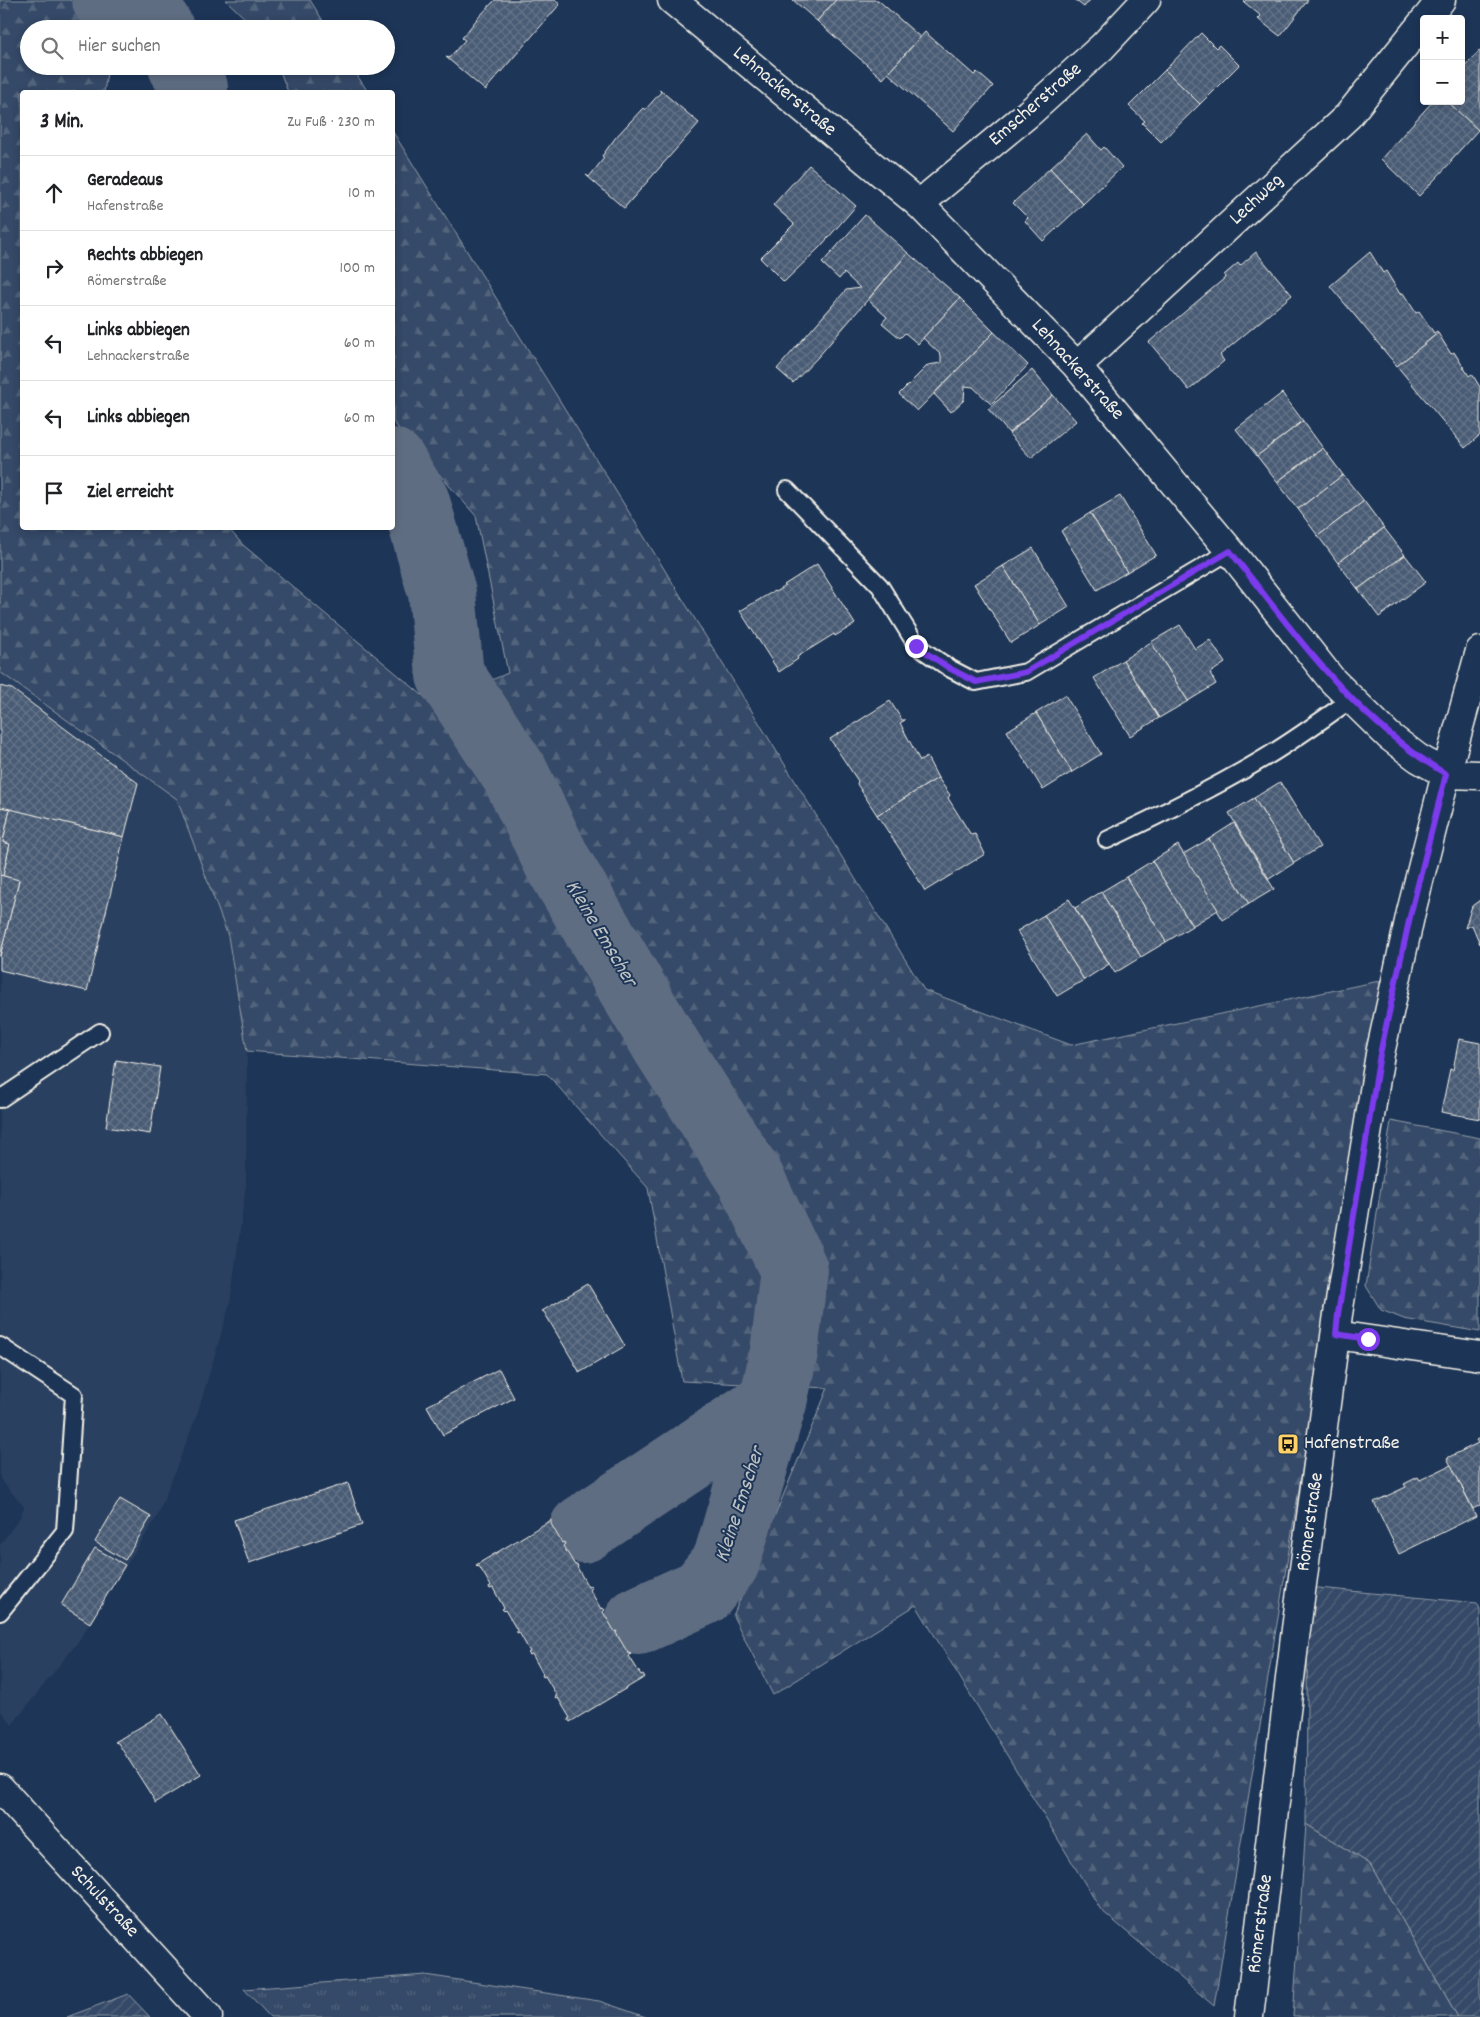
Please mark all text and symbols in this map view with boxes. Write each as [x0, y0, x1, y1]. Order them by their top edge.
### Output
map controls [1420, 15, 1465, 105]
button: + [1420, 15, 1465, 60]
search box [20, 20, 395, 75]
icon: search [38, 34, 66, 62]
text: Hier suchen [78, 34, 161, 61]
street label: Lehnackerstraße [726, 40, 842, 144]
street label: Emscherstraße [983, 56, 1089, 153]
button: − [1420, 60, 1465, 105]
text: 3 Min. [40, 108, 83, 138]
text: Zu Fuß · 230 m [287, 111, 375, 134]
text: Geradeaus [87, 168, 163, 195]
street label: Lechweg [1224, 168, 1290, 232]
icon: ahead [40, 179, 68, 207]
text: 10 m [348, 182, 375, 205]
text: Hafenstraße [87, 195, 163, 218]
text: Rechts abbiegen [87, 243, 203, 270]
icon: right [40, 254, 68, 282]
text: 100 m [339, 257, 375, 280]
text: Römerstraße [87, 270, 167, 293]
street label: Lehnackerstraße [1024, 313, 1130, 427]
text: Links abbiegen [87, 318, 190, 345]
icon: left [40, 329, 68, 357]
text: 60 m [344, 332, 375, 355]
text: Lehnackerstraße [87, 345, 190, 368]
icon: left [40, 404, 68, 432]
text: Links abbiegen [87, 405, 190, 432]
text: 60 m [344, 407, 375, 430]
icon: arrive [40, 479, 68, 507]
text: Ziel erreicht [87, 480, 174, 507]
route end [905, 635, 928, 658]
water label: Kleine Emscher [556, 875, 645, 995]
route start [1357, 1328, 1380, 1351]
place label: Hafenstraße [1304, 1430, 1400, 1458]
bus stop icon: Hafenstraße [1276, 1432, 1300, 1456]
water label: Kleine Emscher [708, 1441, 774, 1566]
street label: Römerstraße [1290, 1471, 1332, 1573]
street label: Schulstraße [63, 1859, 145, 1945]
street label: Römerstraße [1241, 1873, 1281, 1975]

